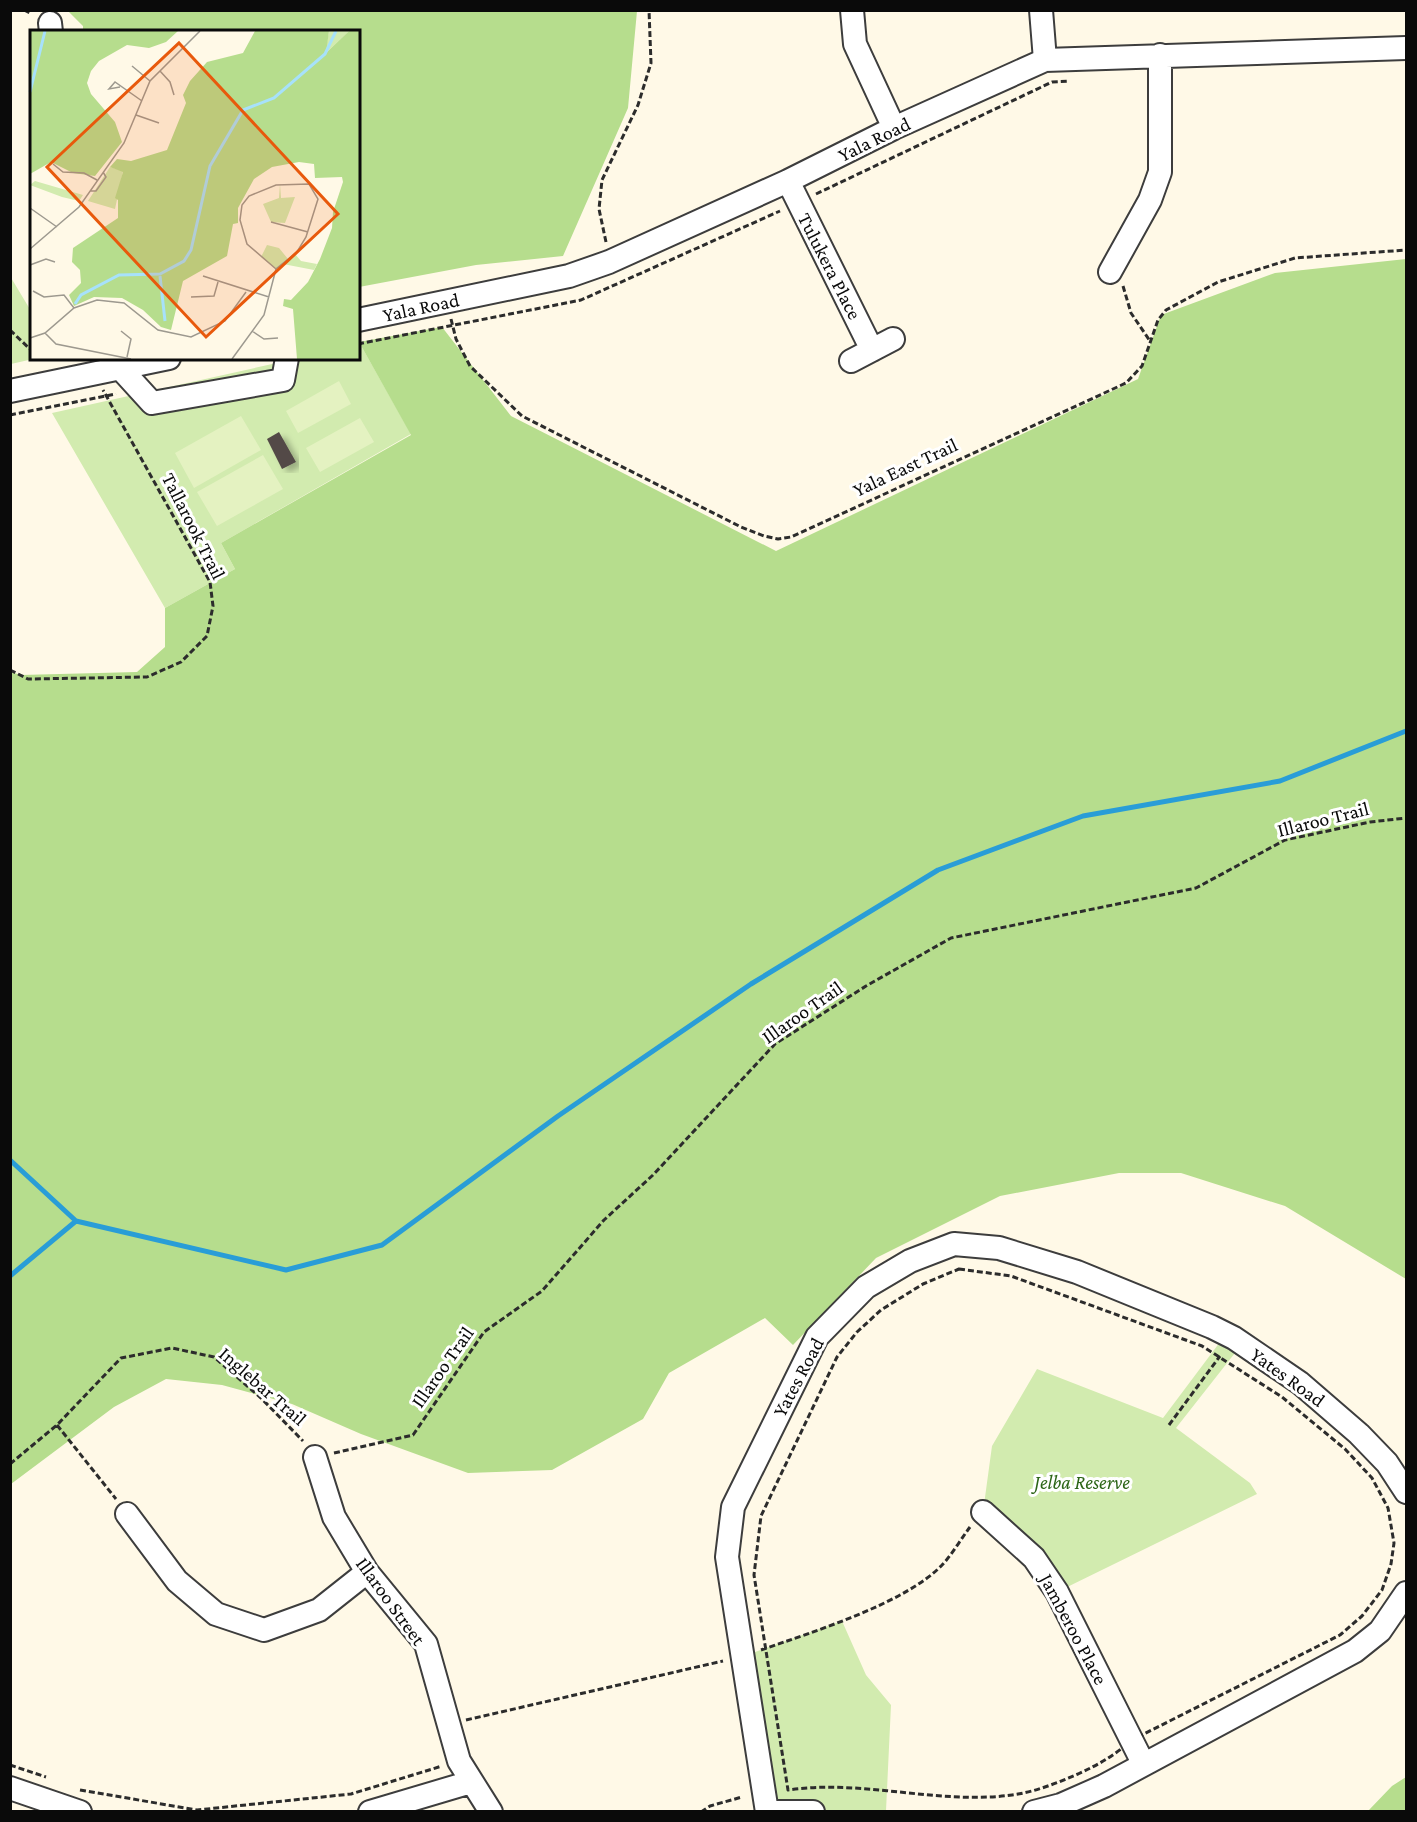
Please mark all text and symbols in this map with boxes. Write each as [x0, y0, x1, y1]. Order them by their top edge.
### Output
inset map [30, 30, 360, 360]
street label: Yala Road [834, 112, 914, 166]
street label: Tulukera Place [794, 209, 866, 323]
street label: Yala Road [381, 288, 462, 326]
street label: Yala East Trail [849, 433, 961, 501]
street label: Tallarook Trail [158, 469, 230, 583]
street label: Illaroo Trail [1275, 797, 1371, 841]
street label: Illaroo Trail [757, 976, 847, 1048]
street label: Illaroo Trail [406, 1322, 478, 1412]
street label: Yates Road [768, 1333, 828, 1420]
street label: Inglebar Trail [214, 1342, 311, 1431]
street label: Yates Road [1247, 1343, 1330, 1411]
park label: Jelba Reserve [1031, 1471, 1130, 1494]
street label: Illaroo Street [352, 1553, 430, 1649]
street label: Jamberoo Place [1034, 1568, 1112, 1689]

